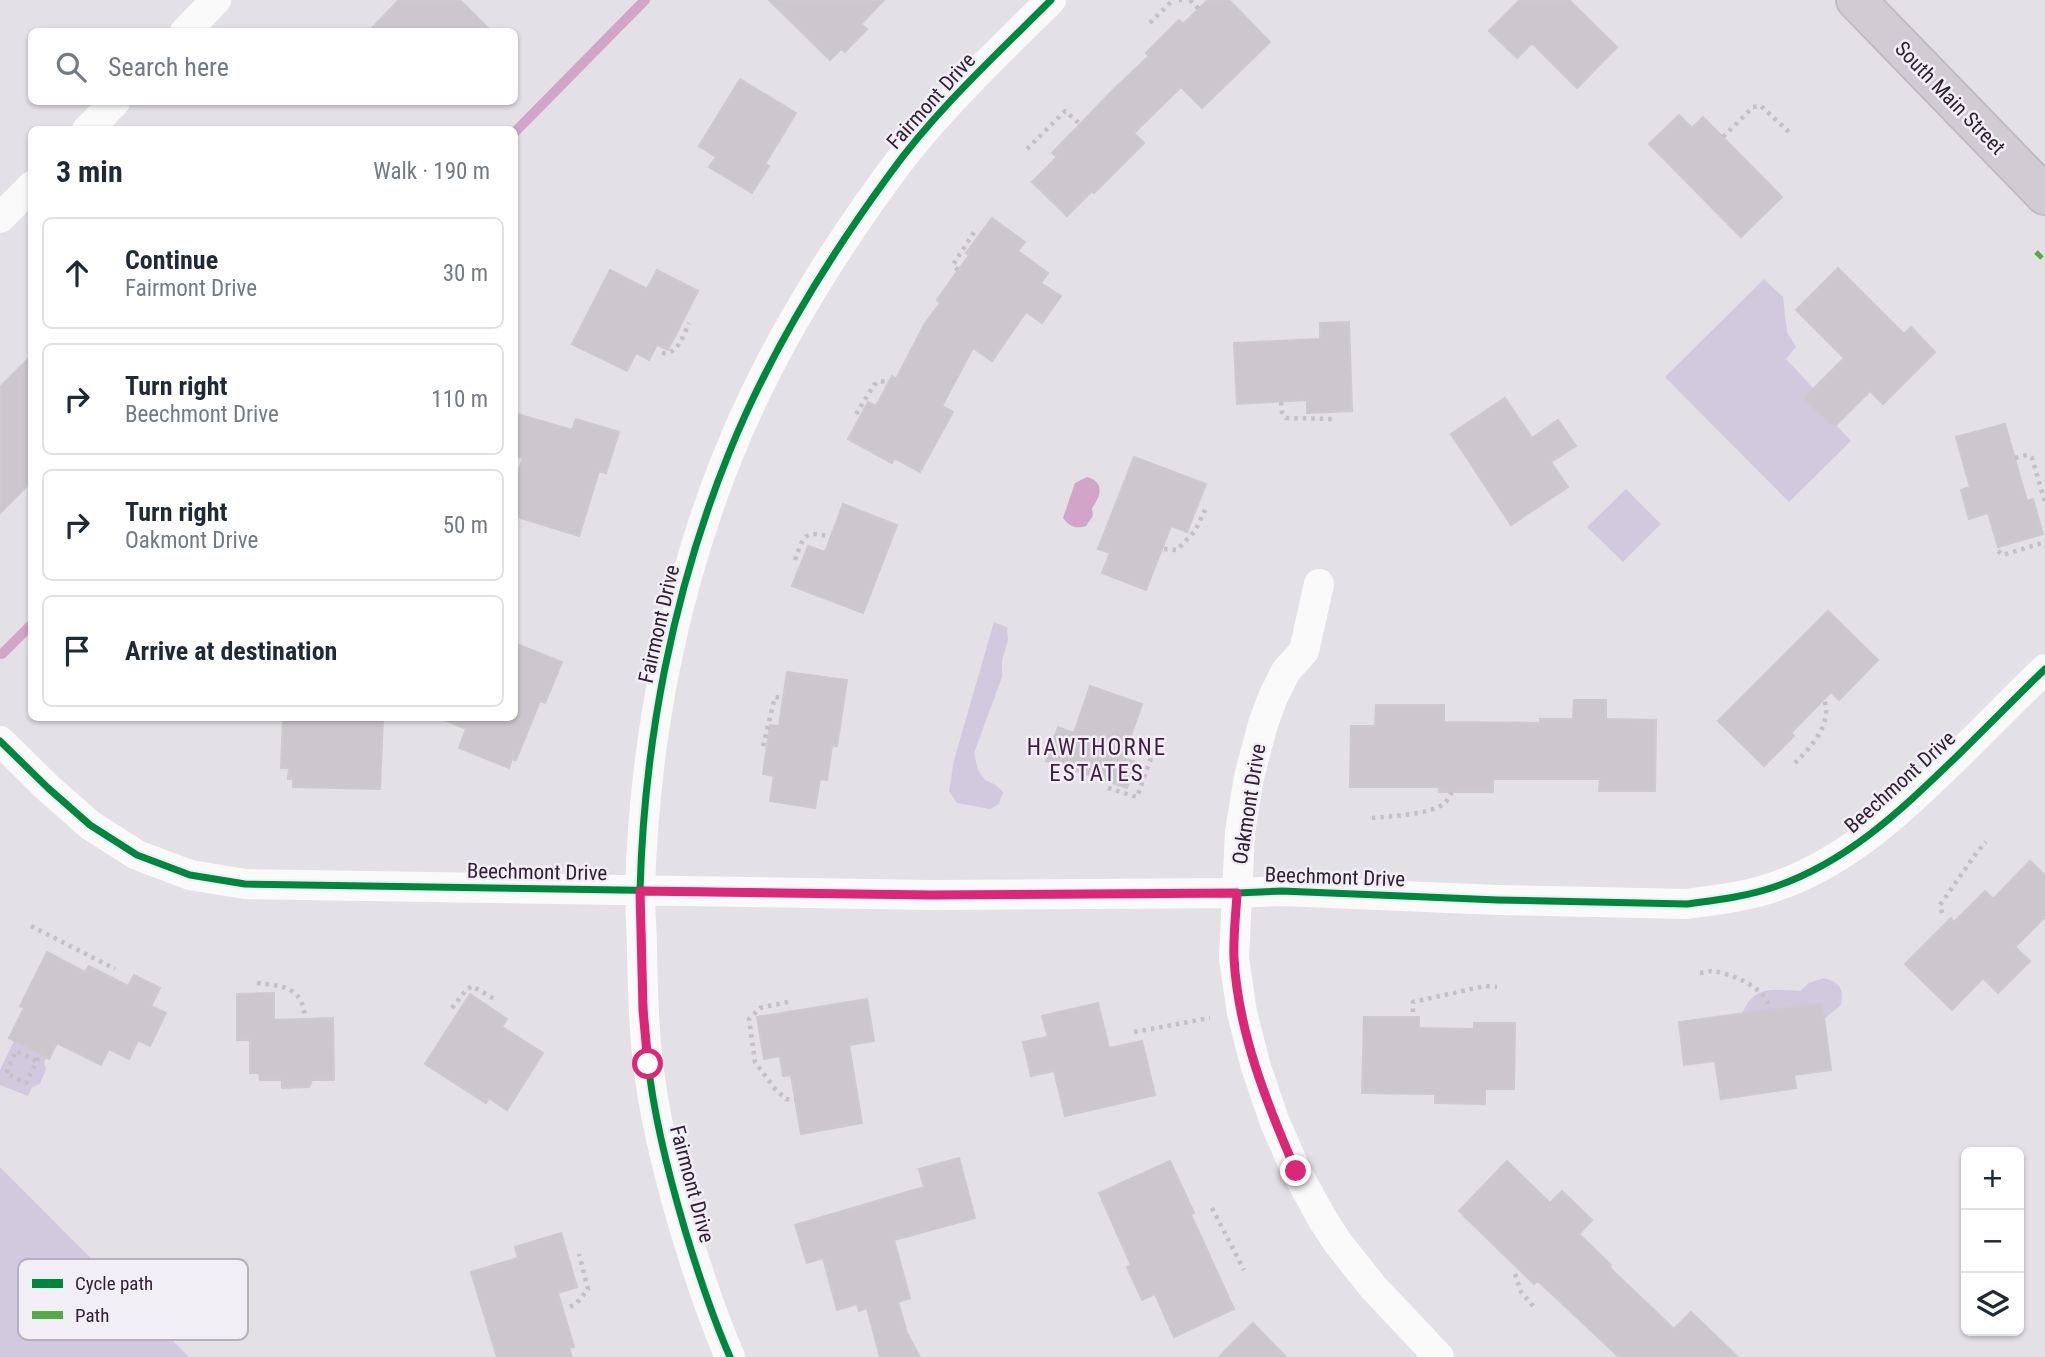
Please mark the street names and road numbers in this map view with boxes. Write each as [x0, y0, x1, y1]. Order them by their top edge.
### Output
street label: South Main Street [1890, 37, 2010, 159]
street label: Fairmont Drive [882, 48, 980, 154]
street label: Fairmont Drive [634, 562, 684, 685]
street label: Beechmont Drive [1840, 726, 1960, 838]
street label: Oakmont Drive [1228, 742, 1270, 866]
street label: Beechmont Drive [467, 859, 608, 885]
street label: Beechmont Drive [1264, 863, 1406, 891]
street label: Fairmont Drive [665, 1123, 719, 1245]

